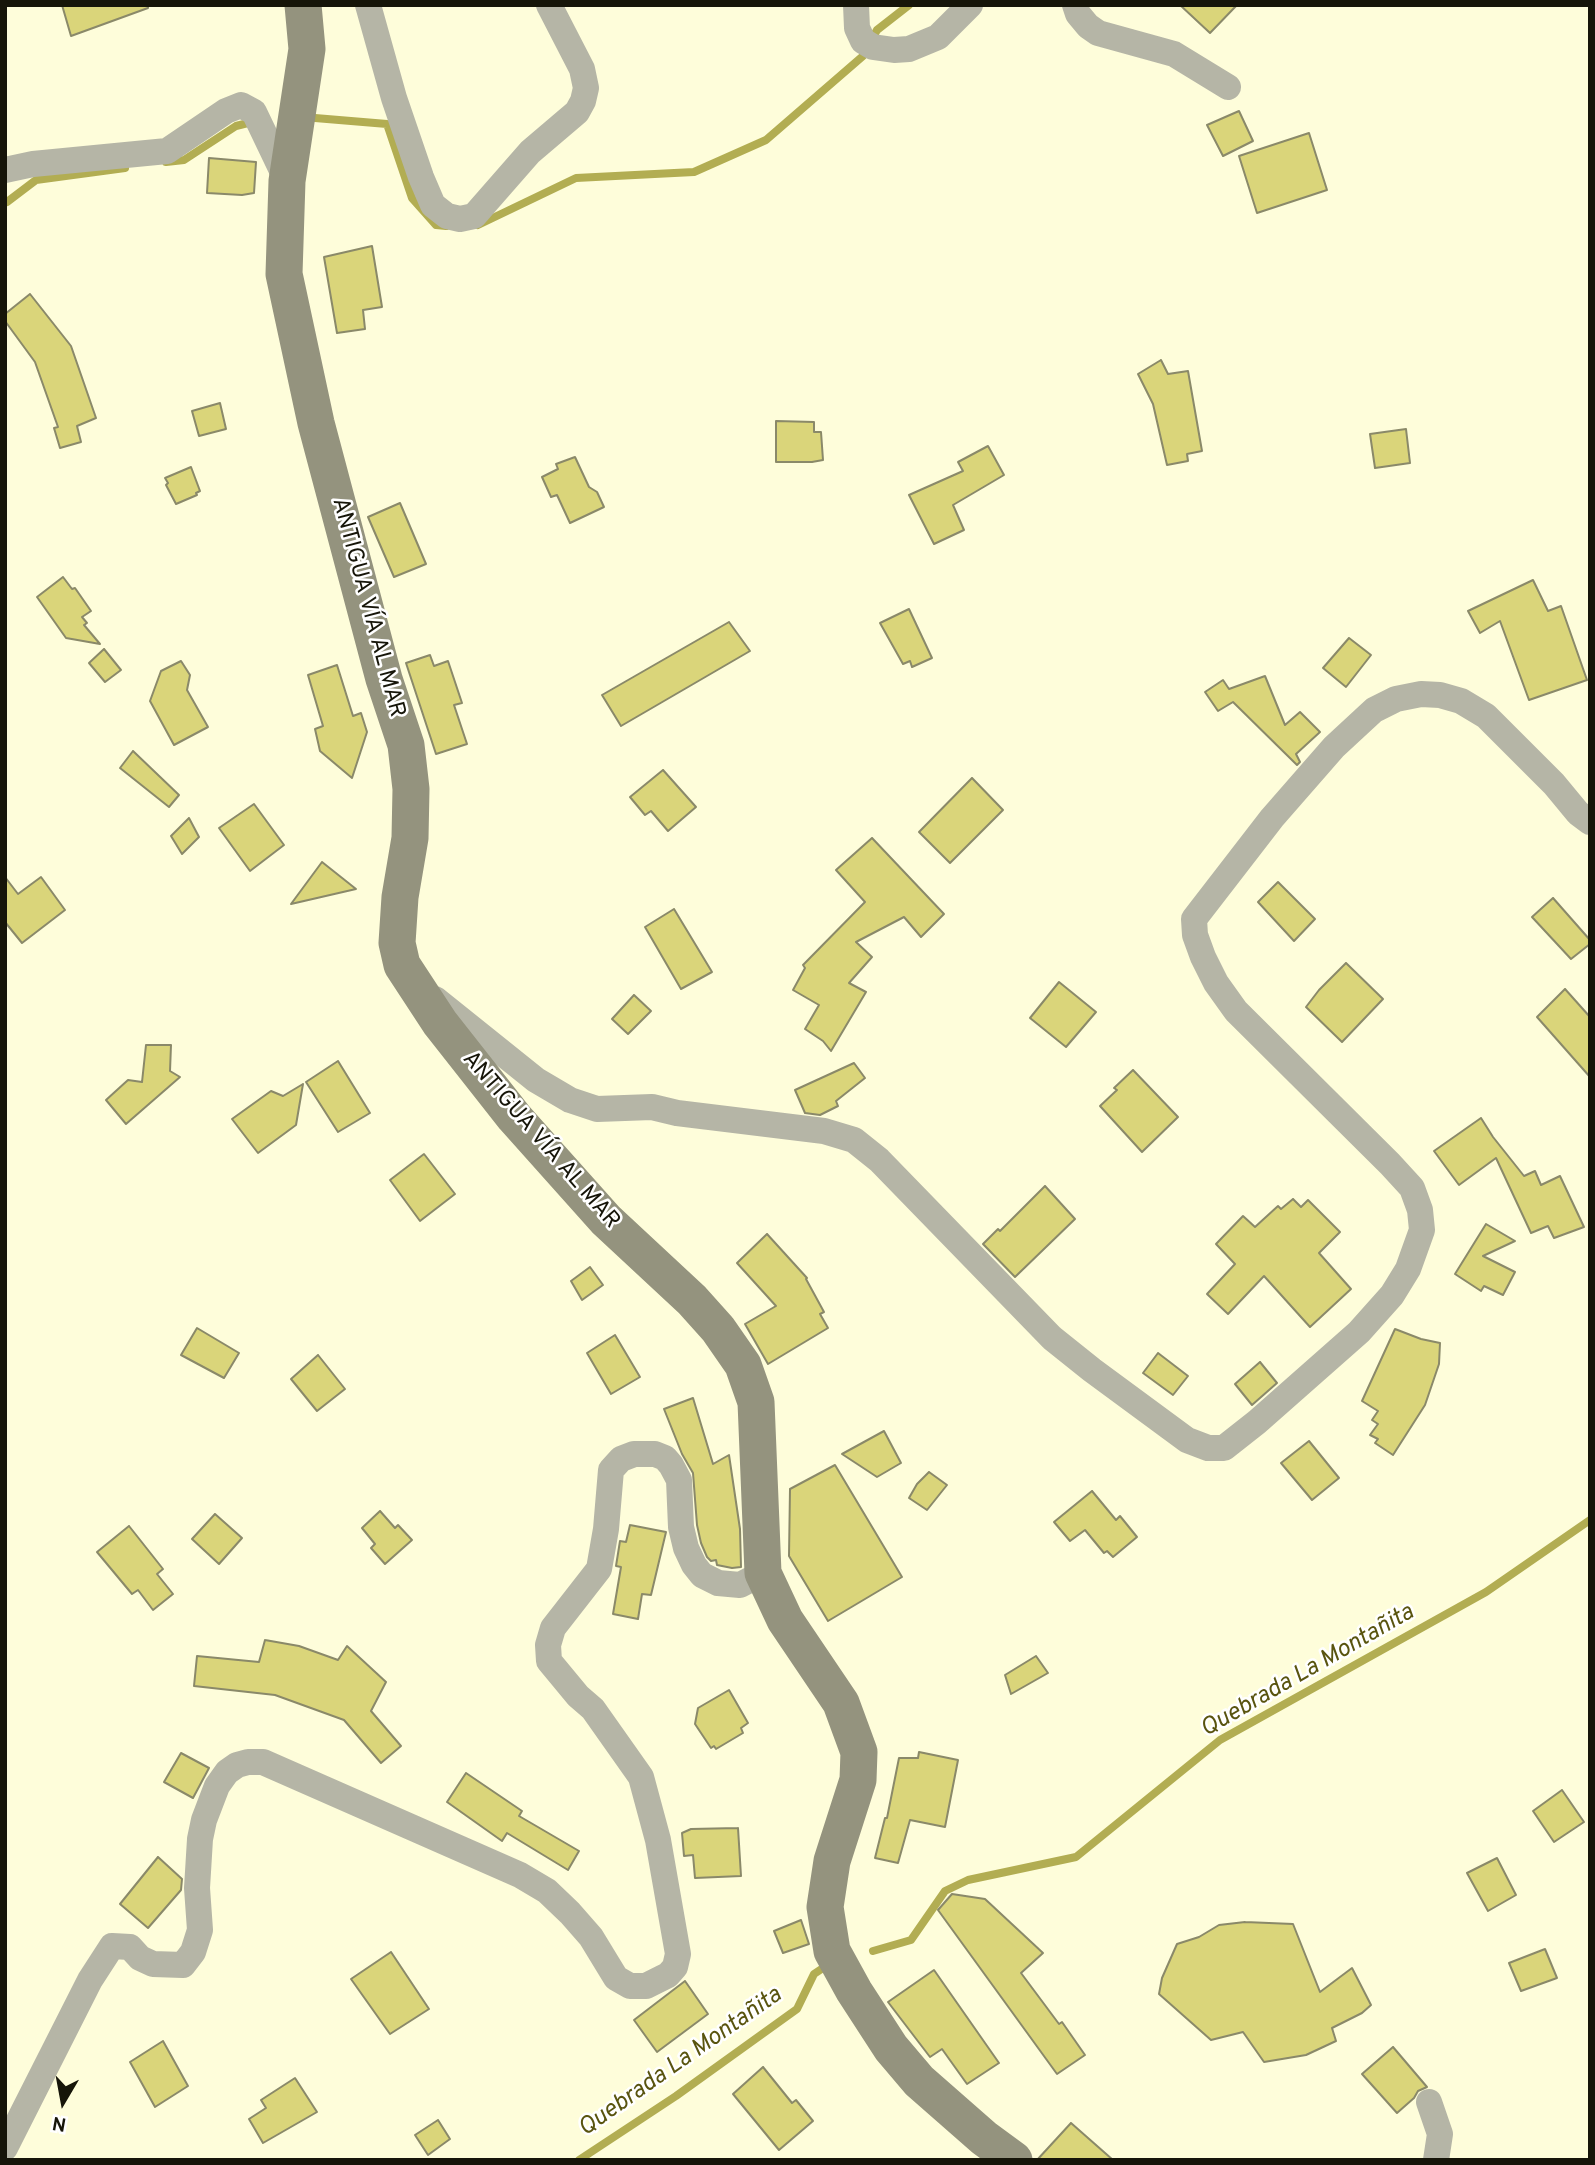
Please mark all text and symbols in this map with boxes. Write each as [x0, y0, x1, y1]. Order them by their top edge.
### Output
street label: ANTIGUA VÍA AL MAR [324, 495, 410, 721]
street label: ANTIGUA VÍA AL MAR [455, 1046, 625, 1236]
water label: Quebrada La Montañita [1196, 1599, 1420, 1745]
water label: Quebrada La Montañita [574, 1982, 788, 2144]
north arrow [28, 2067, 98, 2137]
text: N [51, 2110, 68, 2136]

